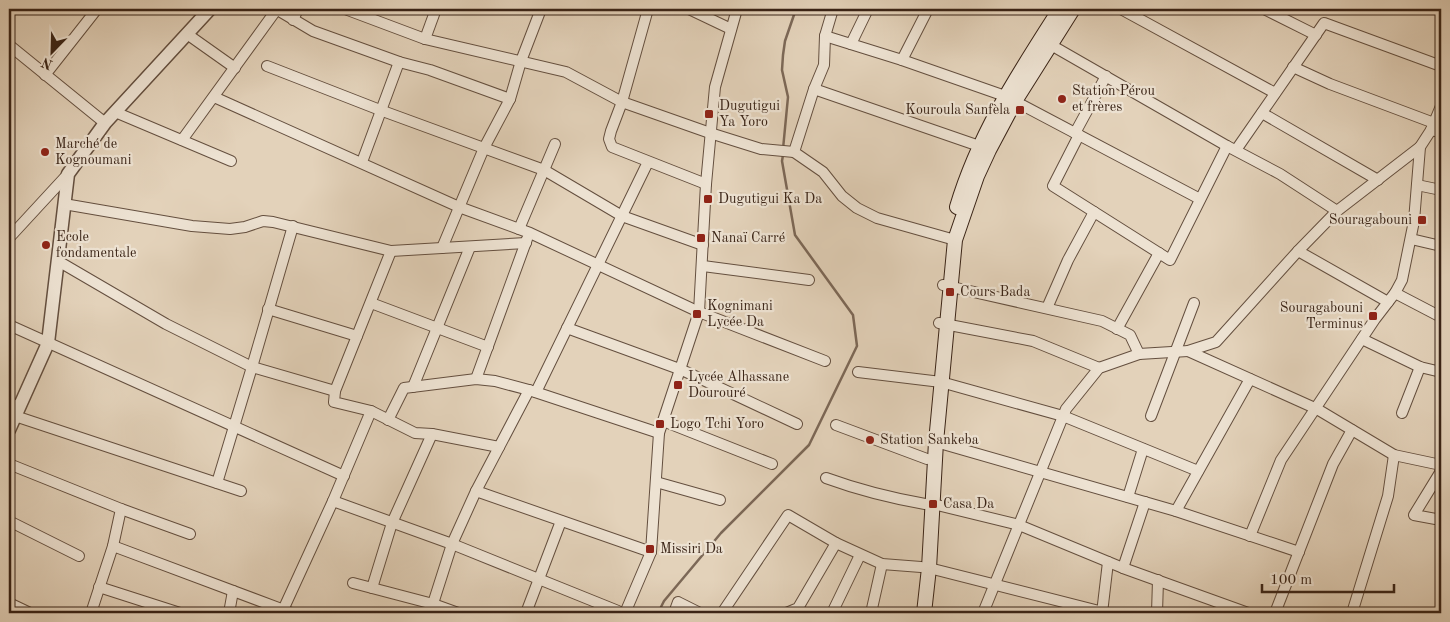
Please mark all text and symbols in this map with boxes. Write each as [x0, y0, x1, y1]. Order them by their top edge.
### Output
north arrow [28, 28, 78, 78]
text: N [39, 54, 55, 72]
place label: Station Pérou et frères [1072, 84, 1156, 114]
marker: Station Pérou et frères [1056, 93, 1068, 105]
place label: Dugutigui Ya Yoro [719, 99, 780, 129]
place label: Kouroula Sanfèla [905, 103, 1010, 117]
marker: Kouroula Sanfèla [1014, 104, 1026, 116]
marker: Dugutigui Ya Yoro [703, 108, 715, 120]
place label: Marché de Kognoumani [55, 137, 132, 167]
marker: Marché de Kognoumani [39, 146, 51, 158]
place label: Dugutigui Ka Da [718, 192, 822, 206]
marker: Dugutigui Ka Da [702, 193, 714, 205]
place label: Souragabouni [1329, 213, 1412, 227]
marker: Souragabouni [1416, 214, 1428, 226]
place label: Ecole fondamentale [56, 230, 137, 260]
place label: Nanaï Carré [711, 231, 785, 245]
marker: Nanaï Carré [695, 232, 707, 244]
marker: Ecole fondamentale [40, 239, 52, 251]
place label: Cours Bada [960, 285, 1030, 299]
marker: Cours Bada [944, 286, 956, 298]
place label: Kognimani Lycée Da [707, 299, 773, 329]
place label: Souragabouni Terminus [1280, 301, 1363, 331]
marker: Kognimani Lycée Da [691, 308, 703, 320]
marker: Souragabouni Terminus [1367, 310, 1379, 322]
place label: Lycée Alhassane Dourouré [688, 370, 789, 400]
marker: Lycée Alhassane Dourouré [672, 379, 684, 391]
place label: Logo Tchi Yoro [670, 417, 764, 431]
marker: Logo Tchi Yoro [654, 418, 666, 430]
place label: Station Sankeba [880, 433, 979, 447]
marker: Station Sankeba [864, 434, 876, 446]
place label: Casa Da [943, 497, 994, 511]
marker: Casa Da [927, 498, 939, 510]
place label: Missiri Da [660, 542, 723, 556]
marker: Missiri Da [644, 543, 656, 555]
scale bar [1262, 562, 1395, 594]
text: 100 m [1270, 573, 1312, 588]

